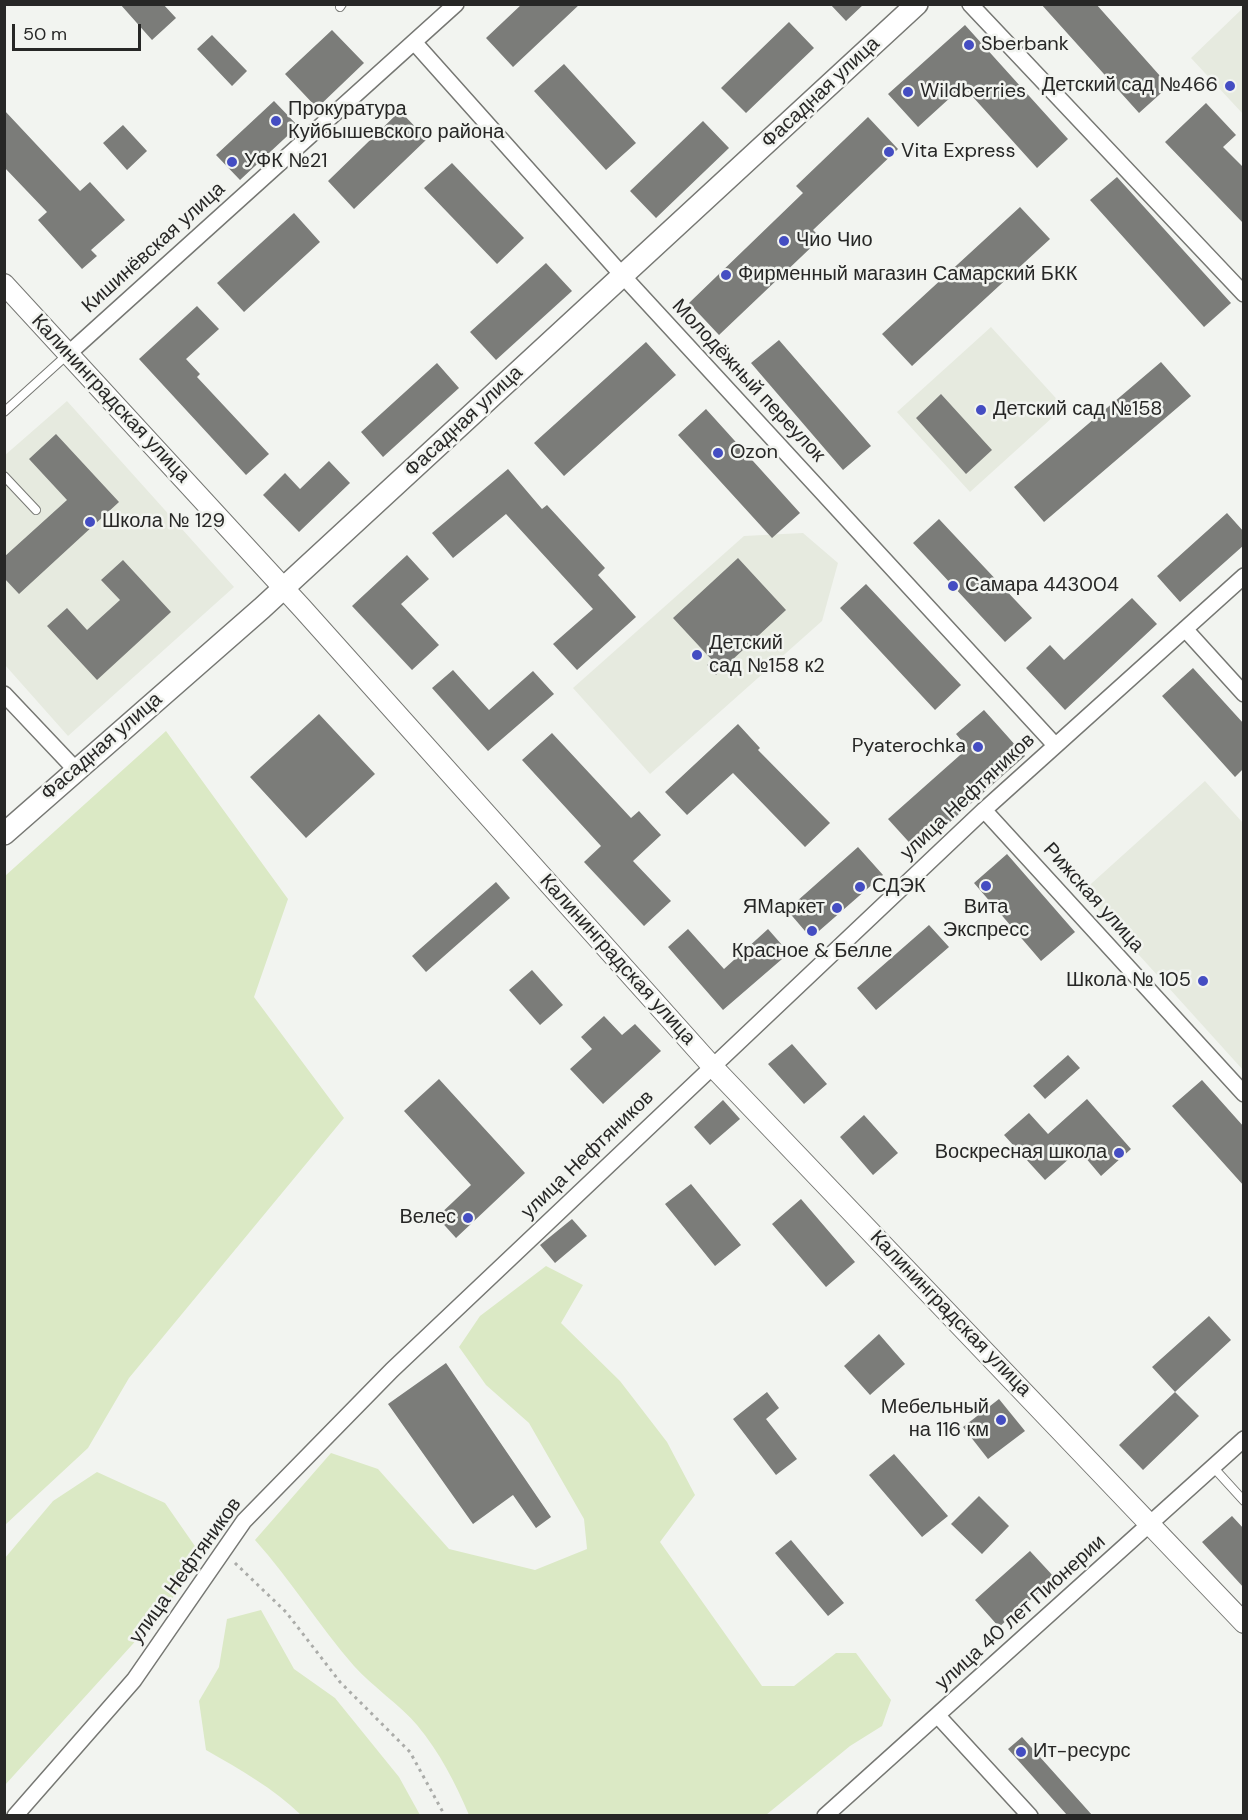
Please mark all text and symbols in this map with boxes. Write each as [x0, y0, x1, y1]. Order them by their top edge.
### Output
scale bar [15, 12, 144, 50]
text: 50 m [23, 22, 67, 46]
street label: Фасадная улица [757, 32, 885, 154]
place label: Sberbank [981, 33, 1069, 57]
marker: Sberbank [962, 38, 976, 52]
place label: Детский сад №466 [1042, 74, 1218, 98]
marker: Детский сад №466 [1223, 79, 1237, 93]
place label: Wildberries [920, 80, 1026, 104]
marker: Wildberries [901, 85, 915, 99]
place label: Прокуратура Куйбышевского района [288, 98, 504, 145]
marker: Прокуратура Куйбышевского района [269, 114, 283, 128]
place label: Vita Express [901, 140, 1015, 164]
marker: Vita Express [882, 145, 896, 159]
place label: УФК №21 [244, 150, 327, 174]
marker: УФК №21 [225, 155, 239, 169]
street label: Кишинёвская улица [78, 178, 230, 318]
place label: Чио Чио [796, 229, 873, 253]
marker: Чио Чио [777, 234, 791, 248]
place label: Фирменный магазин Самарский БКК [738, 263, 1077, 287]
marker: Фирменный магазин Самарский БКК [719, 268, 733, 282]
street label: Молодёжный переулок [666, 295, 830, 467]
street label: Калининградская улица [26, 310, 194, 488]
street label: Фасадная улица [400, 361, 528, 483]
place label: Детский сад №158 [993, 398, 1163, 422]
marker: Детский сад №158 [974, 403, 988, 417]
place label: Ozon [730, 441, 778, 465]
marker: Ozon [711, 446, 725, 460]
place label: Школа № 129 [102, 510, 225, 534]
marker: Школа № 129 [83, 515, 97, 529]
place label: Самара 443004 [965, 574, 1119, 598]
marker: Самара 443004 [946, 579, 960, 593]
place label: Детский сад №158 к2 [709, 632, 825, 679]
marker: Детский сад №158 к2 [690, 648, 704, 662]
street label: Фасадная улица [37, 688, 167, 806]
street label: улица Нефтяников [896, 729, 1040, 865]
place label: Pyaterochka [852, 735, 966, 759]
marker: Pyaterochka [971, 740, 985, 754]
street label: Рижская улица [1037, 838, 1149, 958]
street label: Калининградская улица [534, 870, 700, 1050]
place label: СДЭК [872, 875, 926, 899]
marker: Вита Экспресс [979, 879, 993, 893]
marker: СДЭК [853, 880, 867, 894]
place label: ЯМаркет [743, 896, 825, 920]
place label: Вита Экспресс [943, 896, 1029, 943]
marker: ЯМаркет [830, 901, 844, 915]
marker: Красное & Белле [805, 924, 819, 938]
place label: Красное & Белле [732, 940, 892, 964]
place label: Школа № 105 [1066, 969, 1191, 993]
marker: Школа № 105 [1196, 974, 1210, 988]
street label: улица Нефтяников [517, 1086, 659, 1224]
place label: Воскресная школа [935, 1141, 1107, 1165]
marker: Воскресная школа [1112, 1146, 1126, 1160]
place label: Велес [399, 1206, 456, 1230]
marker: Велес [461, 1211, 475, 1225]
street label: Калининградская улица [864, 1226, 1036, 1402]
place label: Мебельный на 116 км [881, 1396, 989, 1443]
marker: Мебельный на 116 км [994, 1413, 1008, 1427]
street label: улица Нефтяников [125, 1493, 247, 1649]
street label: улица 40 лет Пионерии [931, 1530, 1111, 1696]
place label: Ит-ресурс [1033, 1740, 1130, 1764]
marker: Ит-ресурс [1014, 1745, 1028, 1759]

